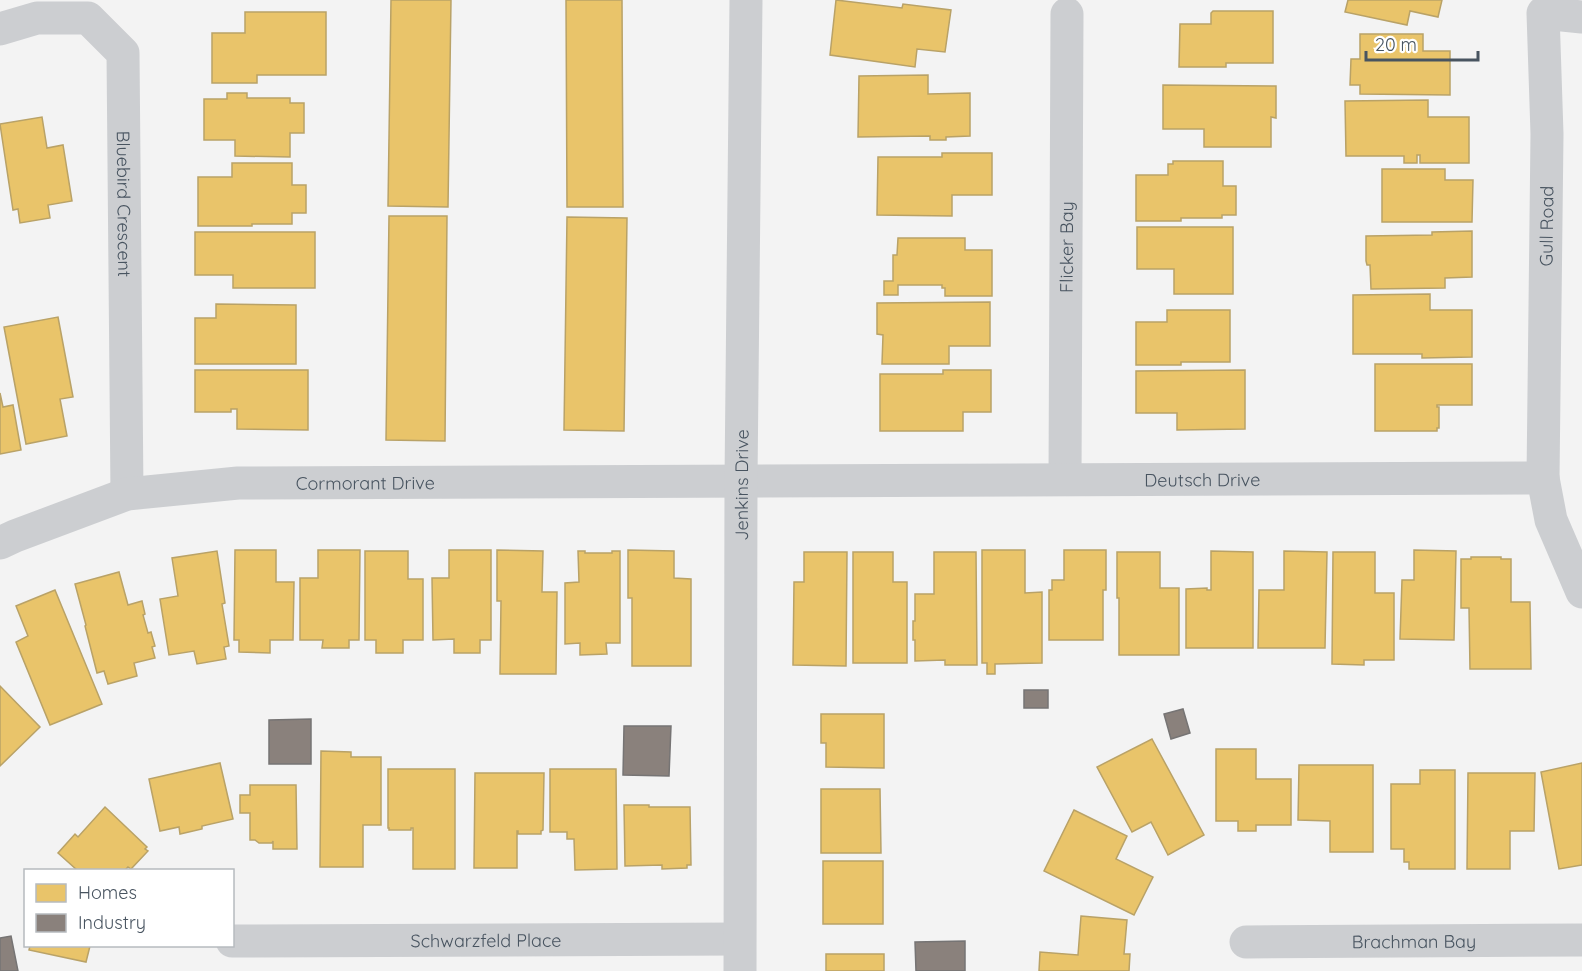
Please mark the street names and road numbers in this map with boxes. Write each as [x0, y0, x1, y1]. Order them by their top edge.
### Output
street label: Bluebird Crescent [112, 131, 137, 277]
street label: Gull Road [1534, 186, 1558, 266]
street label: Flicker Bay [1054, 201, 1078, 293]
street label: Jenkins Drive [729, 429, 753, 541]
street label: Deutsch Drive [1144, 468, 1260, 491]
street label: Cormorant Drive [296, 471, 435, 494]
street label: Schwarzfeld Place [411, 928, 561, 952]
street label: Brachman Bay [1352, 929, 1476, 953]

